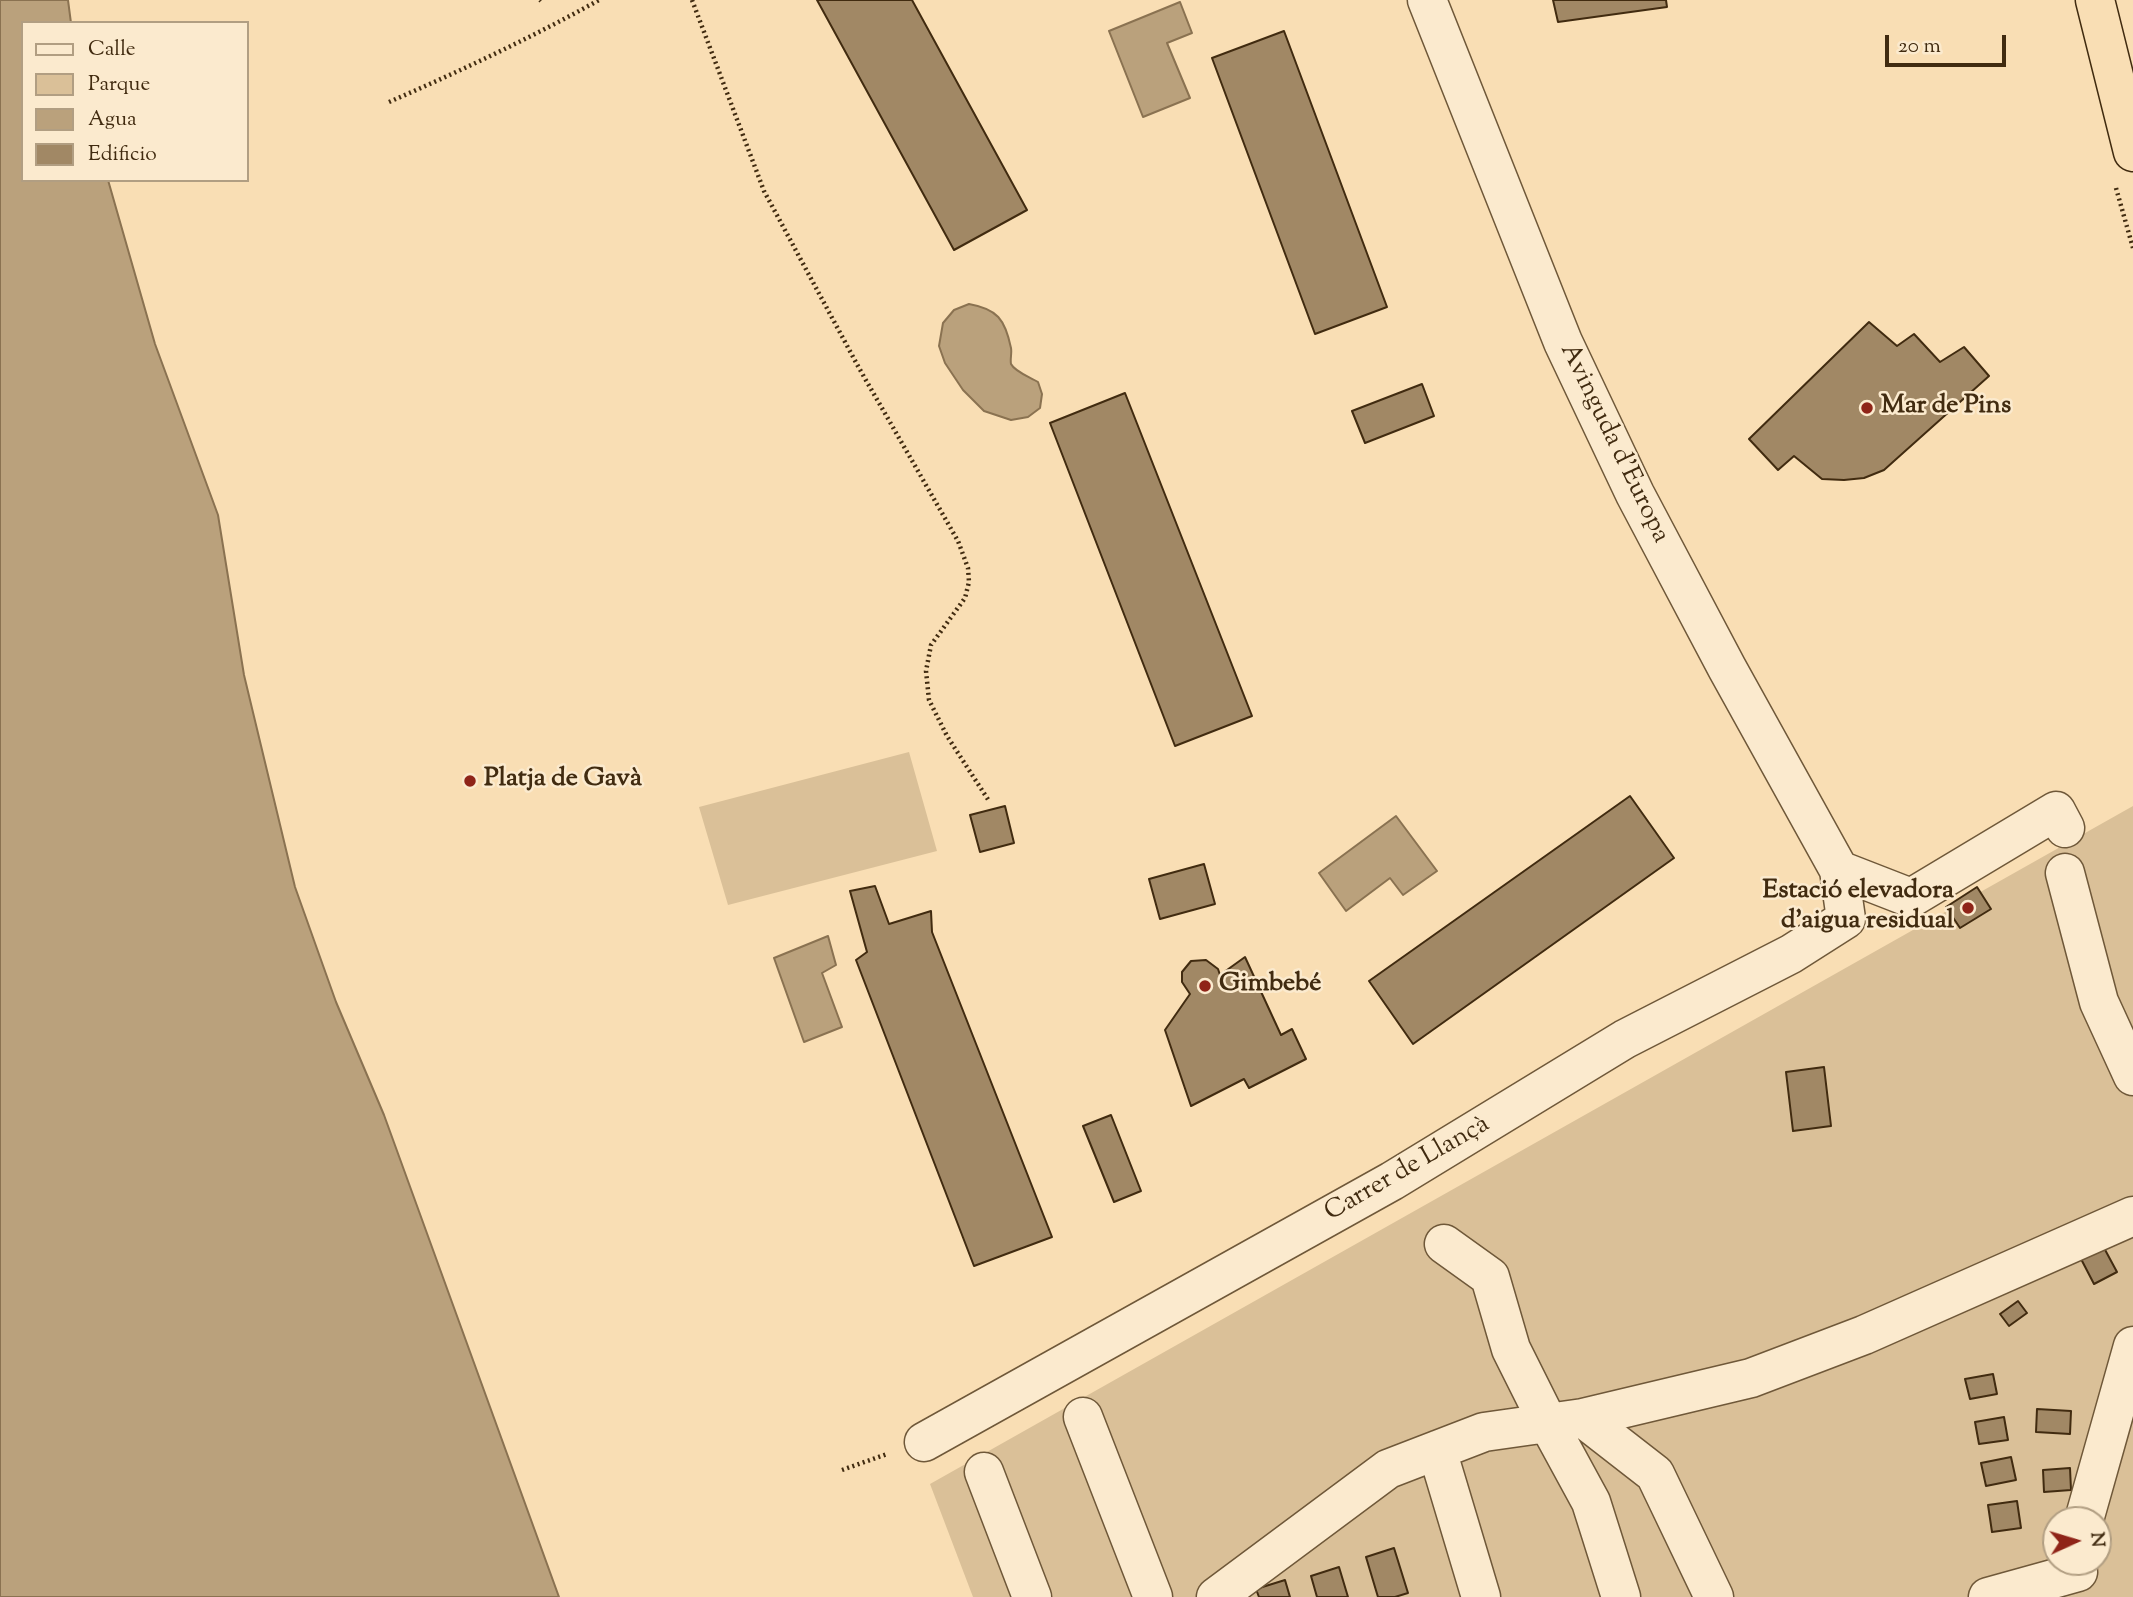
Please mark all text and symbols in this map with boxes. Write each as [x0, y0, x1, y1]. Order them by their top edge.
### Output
legend [21, 21, 248, 182]
scale bar [1888, 21, 2009, 65]
text: 20 m [1898, 32, 1941, 62]
text: Calle [88, 35, 136, 65]
text: Parque [88, 70, 150, 100]
text: Agua [88, 105, 137, 135]
text: Edificio [88, 140, 157, 170]
street label: Avinguda d'Europa [1551, 339, 1675, 549]
place label: Mar de Pins [1881, 392, 2011, 424]
marker: Mar de Pins [1859, 400, 1875, 416]
place label: Platja de Gavà [484, 765, 642, 797]
marker: Platja de Gavà [462, 773, 478, 789]
place label: Estació elevadora d'aigua residual [1762, 877, 1954, 938]
marker: Estació elevadora d'aigua residual [1960, 900, 1976, 916]
place label: Gimbebé [1219, 970, 1321, 1002]
marker: Gimbebé [1197, 978, 1213, 994]
street label: Carrer de Llançà [1320, 1110, 1496, 1230]
north arrow [2042, 1506, 2112, 1576]
text: N [2082, 1531, 2110, 1548]

